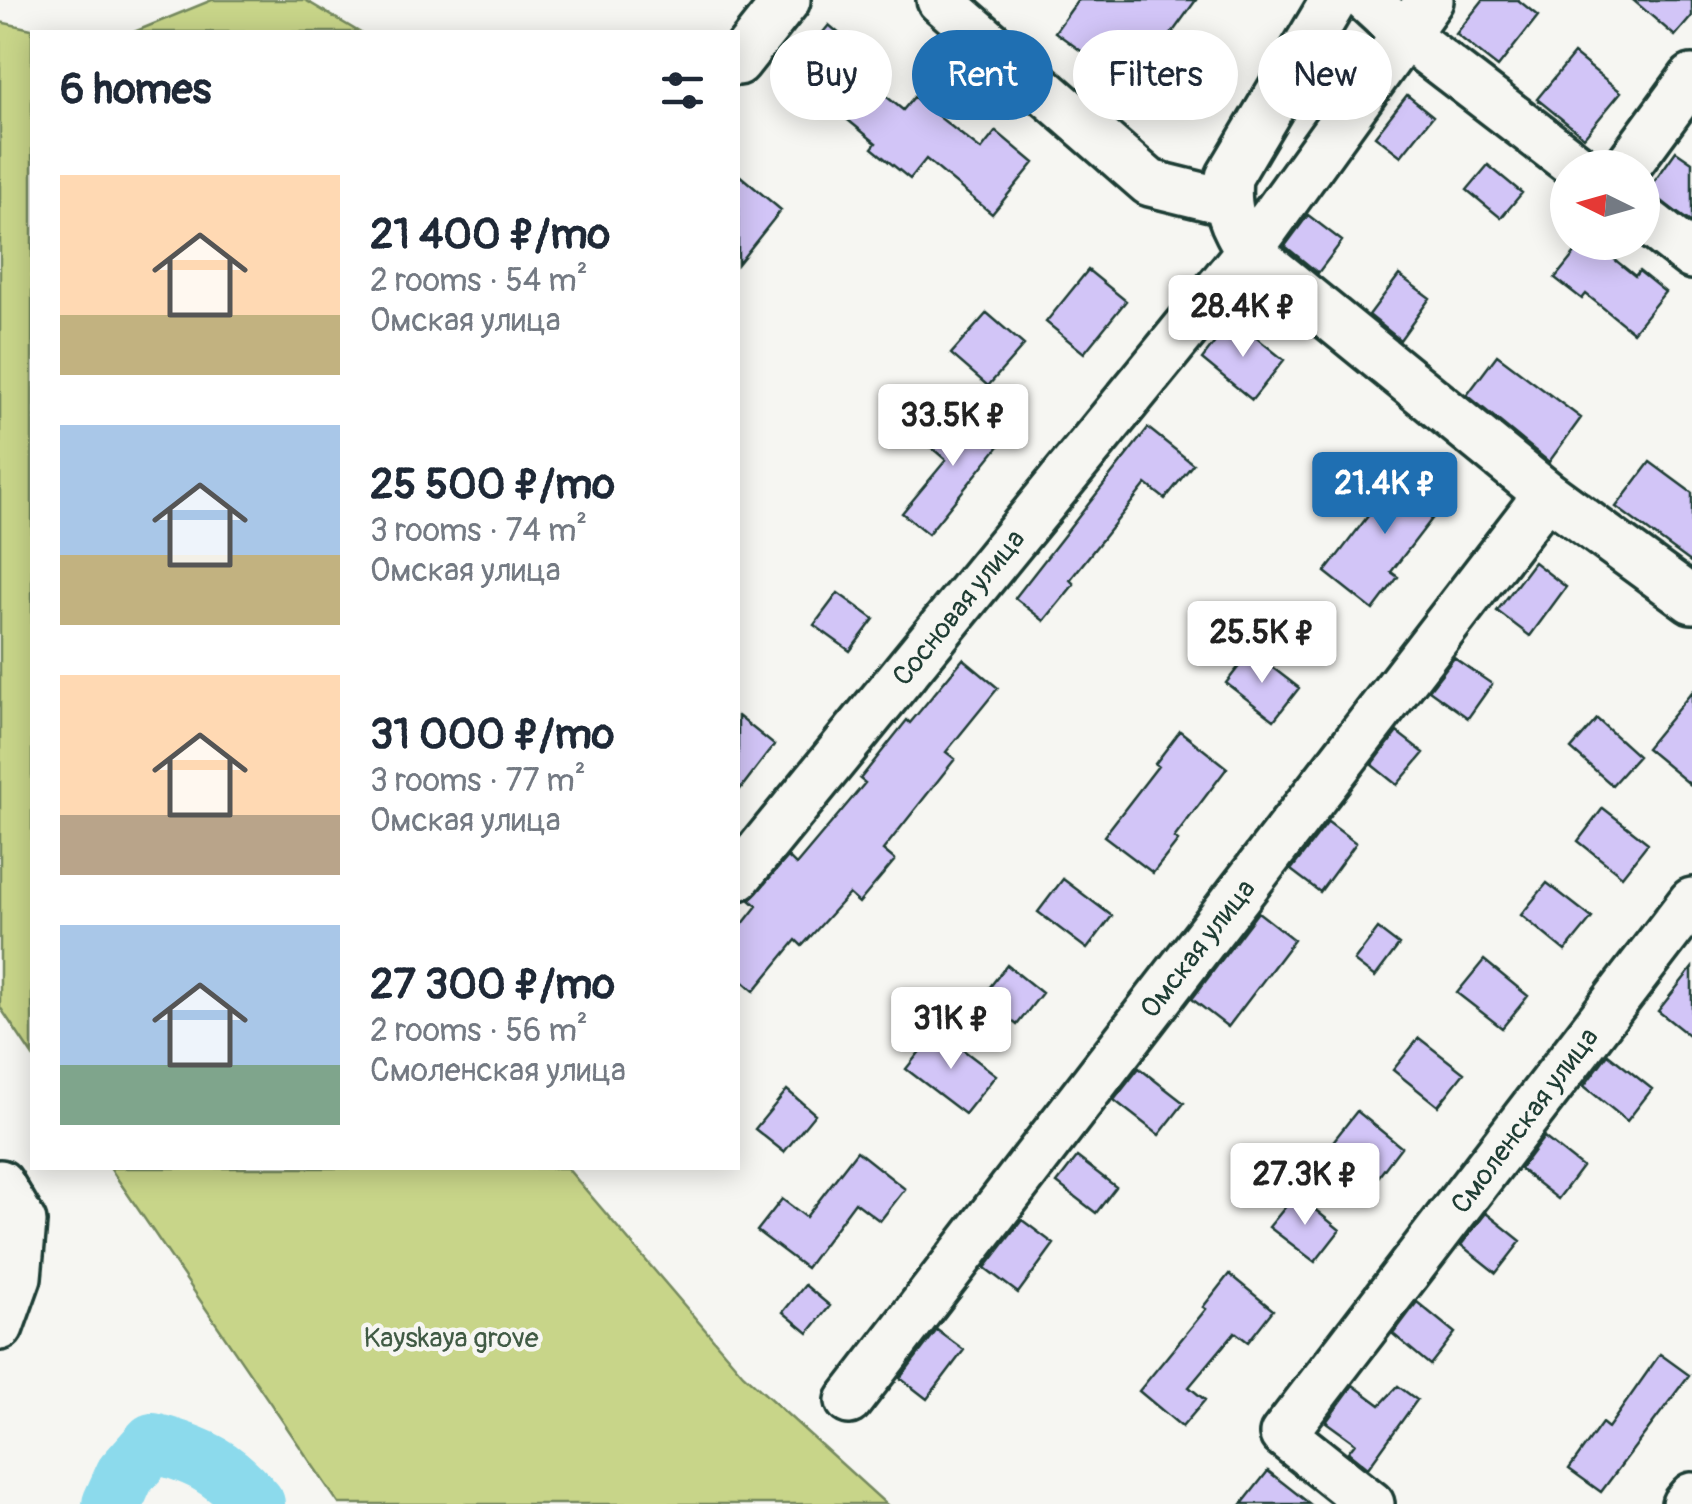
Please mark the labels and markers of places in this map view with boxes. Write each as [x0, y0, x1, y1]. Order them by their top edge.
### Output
pin: 28.4K ₽ [1151, 275, 1335, 360]
pin: 33.5K ₽ [861, 384, 1045, 469]
pin: 21.4K ₽ [1293, 452, 1477, 537]
pin: 25.5K ₽ [1170, 601, 1354, 686]
pin: 31K ₽ [881, 987, 1021, 1072]
pin: 27.3K ₽ [1213, 1143, 1397, 1228]

